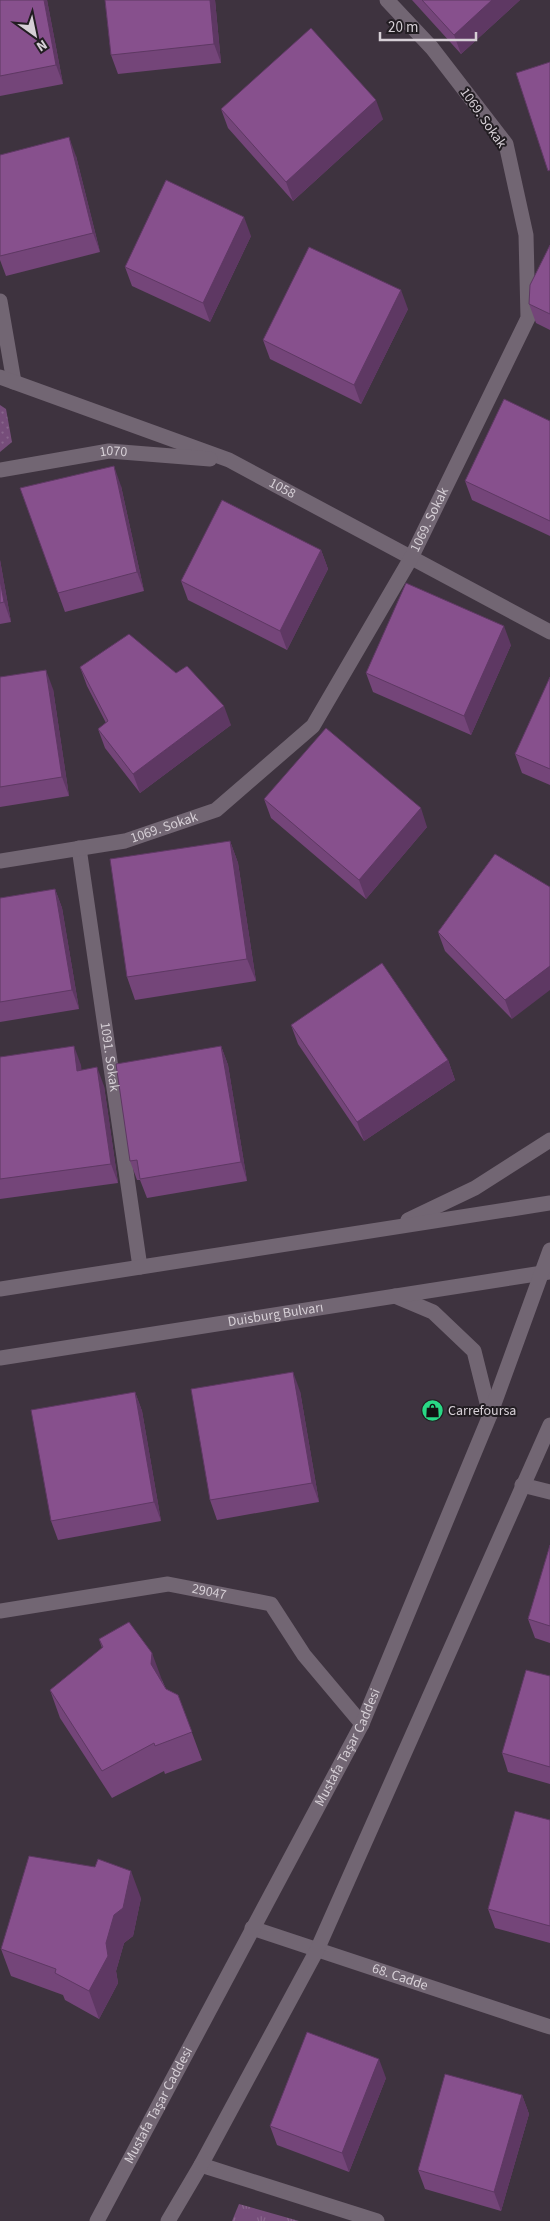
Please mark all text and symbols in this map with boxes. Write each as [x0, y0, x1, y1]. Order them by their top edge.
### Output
north arrow [10, 10, 60, 60]
scale bar [380, 10, 476, 42]
text: 20 m [388, 17, 418, 38]
text: N [32, 34, 51, 56]
street label: 1069. Sokak [455, 84, 511, 152]
street label: 1070 [98, 441, 128, 462]
street label: 1058 [265, 473, 299, 504]
street label: 1069. Sokak [405, 484, 454, 556]
street label: 1069. Sokak [128, 807, 201, 848]
street label: 1091. Sokak [94, 1021, 124, 1093]
street label: Duisburg Bulvarı [226, 1297, 325, 1332]
shop icon: Carrefoursa [420, 1399, 444, 1423]
place label: Carrefoursa [448, 1401, 516, 1421]
street label: 29047 [190, 1579, 228, 1605]
street label: Mustafa Taşar Caddesi [310, 1685, 386, 1810]
street label: 68. Cadde [369, 1959, 431, 1996]
street label: Mustafa Taşar Caddesi [119, 2043, 198, 2167]

